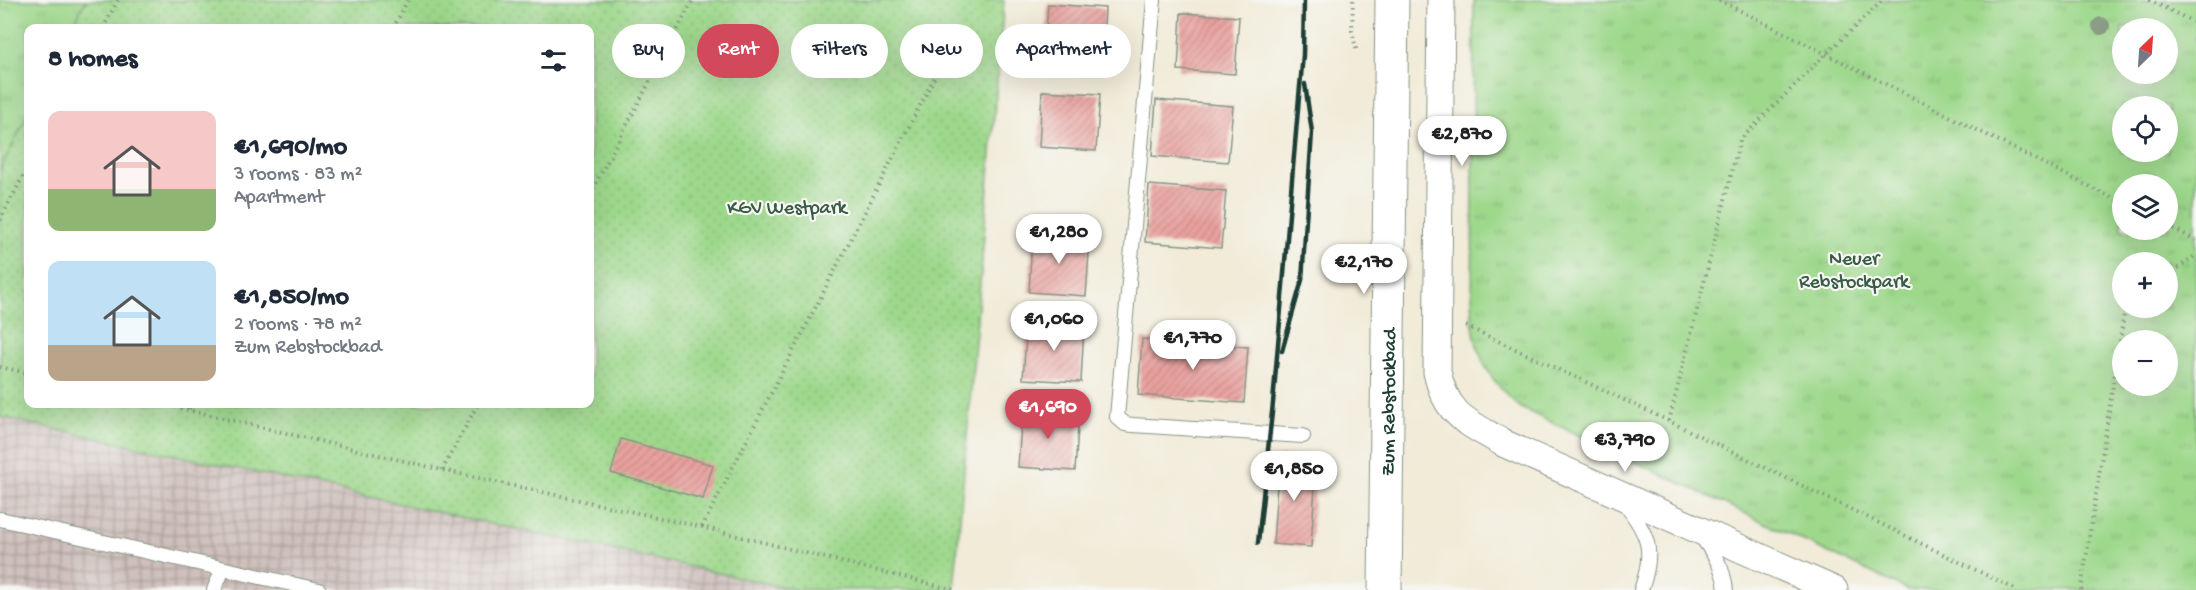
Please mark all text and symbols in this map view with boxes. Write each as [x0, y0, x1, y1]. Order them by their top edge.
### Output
north arrow [2112, 18, 2178, 84]
map controls [2112, 18, 2178, 396]
chip: Buy [612, 24, 685, 78]
chip: Rent [697, 24, 779, 78]
chip: Filters [791, 24, 888, 78]
chip: New [900, 24, 983, 78]
chip: Apartment [995, 24, 1131, 78]
icon: filters [537, 44, 570, 77]
text: 8 homes [48, 45, 137, 76]
button: locate [2112, 96, 2178, 162]
pin: €2,870 [1413, 116, 1511, 167]
text: €2,870 [1432, 124, 1492, 147]
text: €1,690/mo [234, 133, 347, 164]
icon: home [96, 135, 168, 207]
text: 3 rooms · 83 m² [234, 164, 362, 187]
button: layers [2112, 174, 2178, 240]
text: Apartment [234, 187, 324, 210]
park label: KGV Westpark [727, 198, 849, 221]
pin: €1,280 [1010, 214, 1108, 265]
text: €1,280 [1030, 222, 1088, 245]
pin: €2,170 [1315, 244, 1413, 295]
park label: Neuer Rebstockpark [1799, 249, 1911, 295]
text: €2,170 [1335, 252, 1393, 275]
button: + [2112, 252, 2178, 318]
text: €1,850/mo [234, 283, 349, 314]
icon: home [96, 285, 168, 357]
pin: €1,060 [1005, 301, 1103, 352]
text: €1,060 [1024, 309, 1084, 332]
text: 2 rooms · 78 m² [234, 314, 362, 337]
pin: €1,770 [1144, 320, 1242, 371]
street label: Zum Rebstockbad [1378, 326, 1403, 476]
text: €1,770 [1164, 328, 1222, 351]
button: − [2112, 330, 2178, 396]
text: Zum Rebstockbad [234, 337, 382, 360]
pin: €1,690 [999, 389, 1097, 440]
text: €1,690 [1019, 397, 1077, 420]
pin: €3,790 [1576, 422, 1674, 473]
text: €3,790 [1595, 430, 1655, 453]
pin: €1,850 [1245, 451, 1343, 502]
text: €1,850 [1264, 459, 1324, 482]

